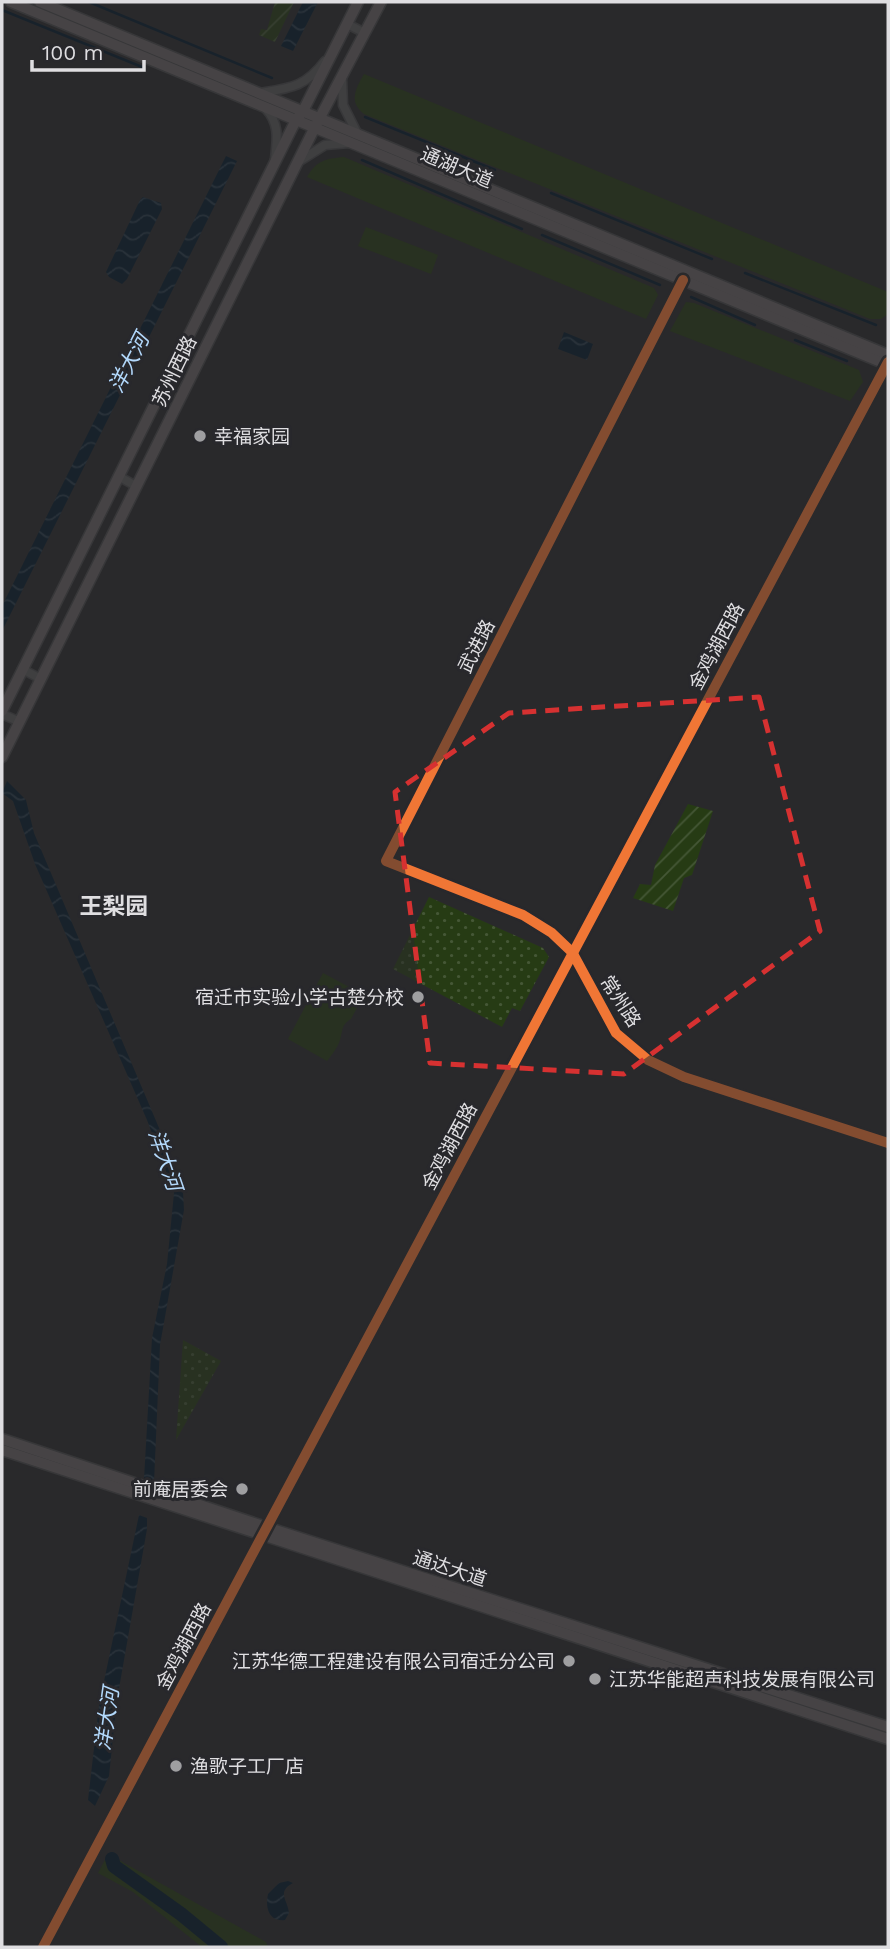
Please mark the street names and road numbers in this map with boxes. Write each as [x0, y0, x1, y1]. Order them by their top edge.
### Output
street label: 通湖大道 [417, 142, 496, 193]
street label: 苏州西路 [147, 332, 201, 410]
street label: 金鸡湖西路 [684, 599, 749, 694]
street label: 武进路 [453, 616, 500, 677]
street label: 常州路 [595, 971, 646, 1031]
street label: 金鸡湖西路 [417, 1099, 482, 1194]
street label: 通达大道 [410, 1546, 490, 1591]
street label: 金鸡湖西路 [151, 1599, 216, 1694]

